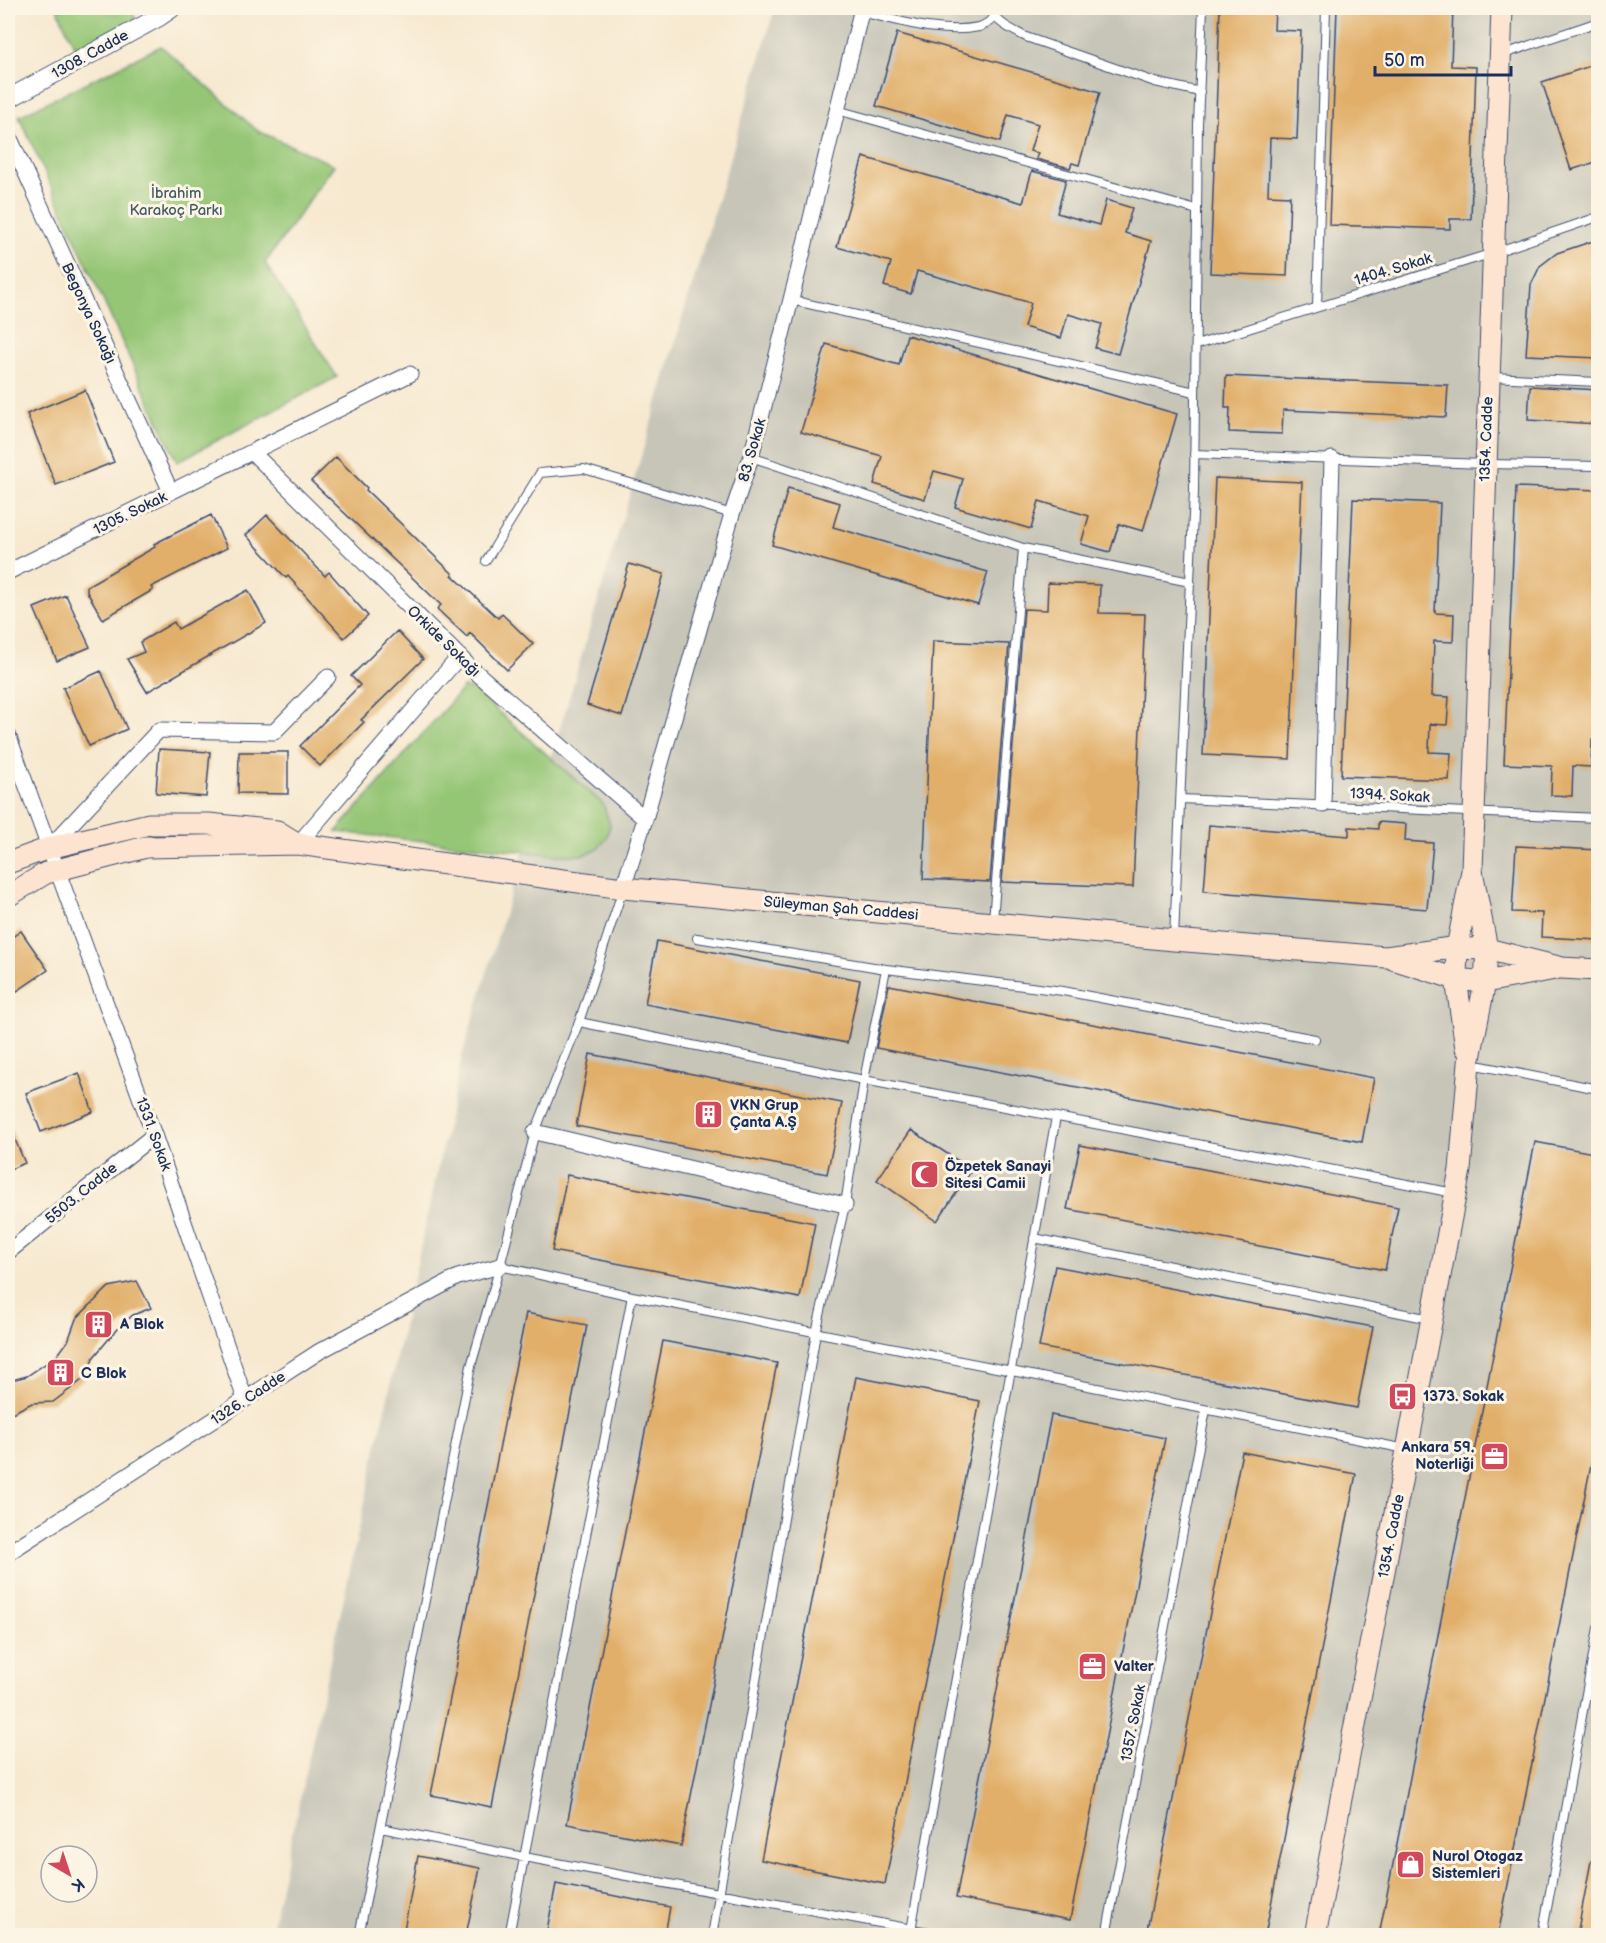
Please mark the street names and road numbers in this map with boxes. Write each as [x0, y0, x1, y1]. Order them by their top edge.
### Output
street label: 1308. Cadde [49, 26, 132, 83]
street label: 1404. Sokak [1352, 248, 1435, 290]
street label: Begonya Sokağı [57, 260, 120, 367]
street label: 1354. Cadde [1476, 396, 1497, 482]
street label: 83. Sokak [734, 416, 771, 484]
street label: 1305. Sokak [90, 487, 171, 539]
street label: Orkide Sokağı [403, 602, 484, 681]
street label: 1394. Sokak [1350, 784, 1431, 807]
street label: Süleyman Şah Caddesi [763, 892, 919, 925]
street label: 1331. Sokak [131, 1095, 176, 1174]
street label: 5503. Cadde [41, 1158, 121, 1228]
street label: 1326. Cadde [207, 1367, 289, 1430]
street label: 1354. Cadde [1374, 1492, 1409, 1580]
street label: 1357. Sokak [1117, 1682, 1150, 1763]

